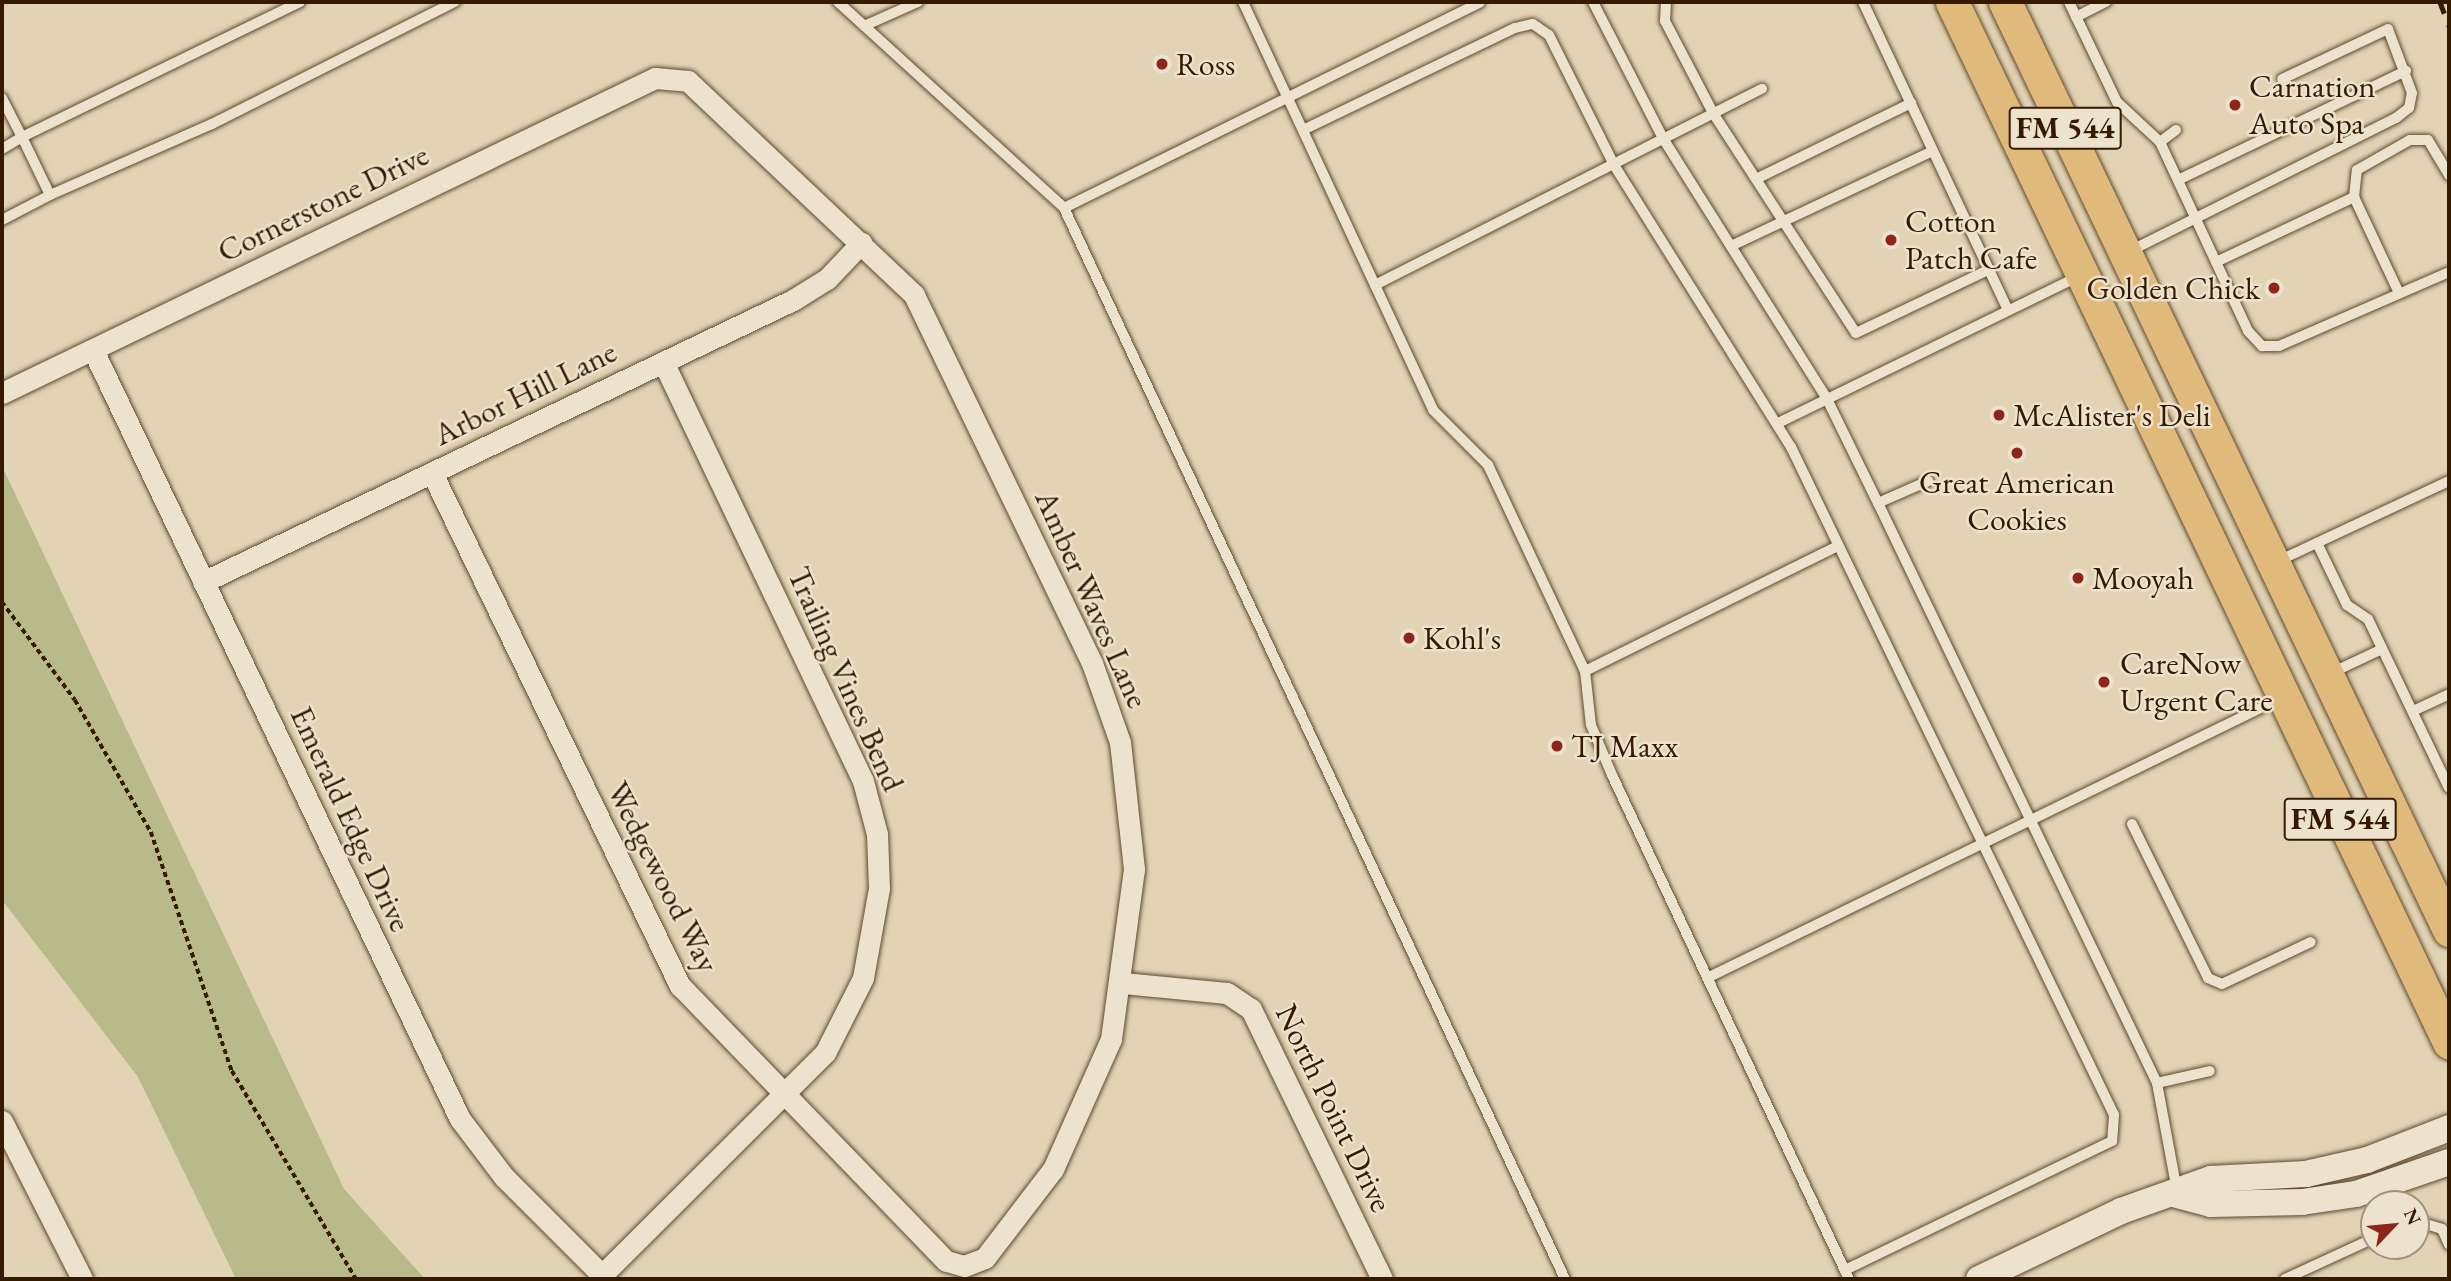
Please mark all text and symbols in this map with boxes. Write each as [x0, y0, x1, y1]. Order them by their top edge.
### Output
place label: Ross [1176, 45, 1235, 83]
marker: Ross [1154, 56, 1170, 72]
place label: Carnation Auto Spa [2249, 68, 2375, 143]
marker: Carnation Auto Spa [2227, 97, 2243, 113]
road number: FM 544 [2007, 102, 2123, 154]
street label: Cornerstone Drive [211, 135, 435, 271]
place label: Cotton Patch Cafe [1905, 203, 2037, 278]
marker: Cotton Patch Cafe [1883, 232, 1899, 248]
place label: Golden Chick [2087, 269, 2260, 307]
marker: Golden Chick [2266, 280, 2282, 296]
street label: Arbor Hill Lane [427, 332, 623, 454]
place label: McAlister's Deli [2013, 396, 2211, 434]
marker: McAlister's Deli [1991, 407, 2007, 423]
marker: Great American Cookies [2009, 445, 2025, 461]
place label: Great American Cookies [1919, 464, 2115, 539]
street label: Amber Waves Lane [1027, 484, 1157, 714]
place label: Mooyah [2092, 559, 2194, 597]
street label: Trailing Vines Bend [779, 561, 913, 797]
marker: Mooyah [2070, 570, 2086, 586]
place label: Kohl's [1423, 619, 1501, 657]
marker: Kohl's [1401, 630, 1417, 646]
place label: CareNow Urgent Care [2120, 645, 2273, 720]
marker: CareNow Urgent Care [2094, 672, 2114, 692]
street label: Emerald Edge Drive [282, 700, 420, 938]
place label: TJ Maxx [1571, 727, 1678, 765]
marker: TJ Maxx [1549, 738, 1565, 754]
street label: Wedgewood Way [598, 775, 728, 979]
road number: FM 544 [2282, 792, 2398, 846]
street label: North Point Drive [1267, 998, 1401, 1218]
north arrow [2360, 1190, 2430, 1260]
text: N [2398, 1204, 2427, 1229]

